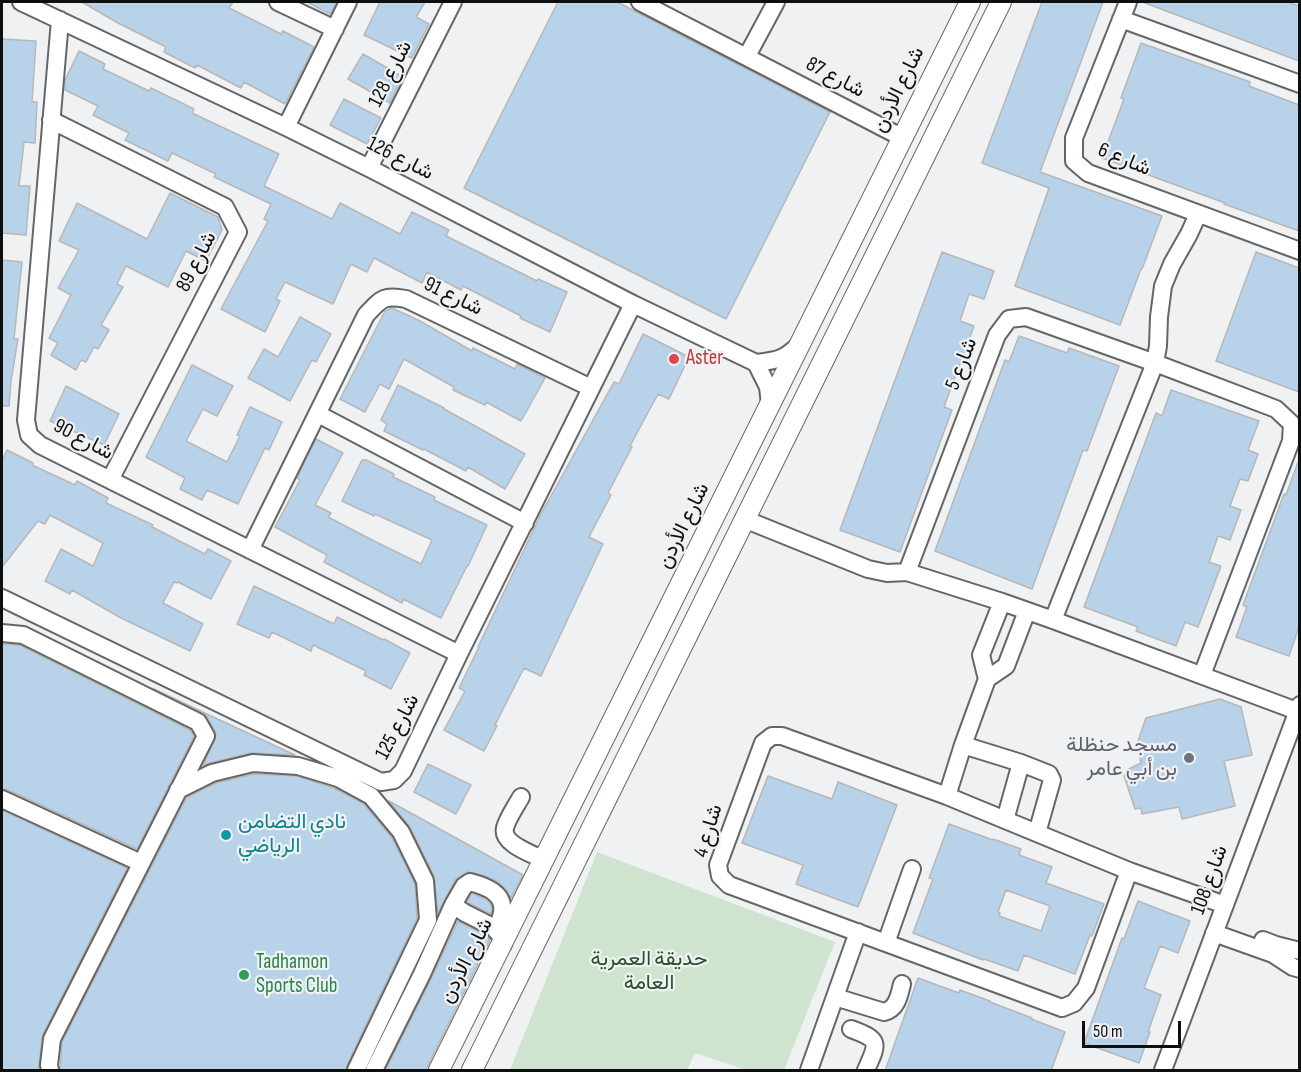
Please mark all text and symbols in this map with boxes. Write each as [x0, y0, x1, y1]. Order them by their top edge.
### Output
street label: شارع 128 [364, 37, 418, 111]
street label: شارع الأردن [867, 43, 931, 137]
street label: شارع 87 [801, 52, 869, 104]
street label: شارع 126 [363, 132, 437, 186]
street label: شارع 6 [1094, 138, 1154, 182]
street label: شارع 89 [171, 228, 223, 296]
street label: شارع 91 [420, 272, 486, 322]
street label: شارع 5 [941, 334, 983, 394]
place label: Aster [686, 346, 723, 372]
marker: Aster [667, 352, 681, 366]
street label: شارع 90 [49, 414, 117, 466]
street label: شارع الأردن [652, 479, 716, 573]
street label: شارع 125 [370, 690, 426, 764]
place label: مسجد حنظلة بن أبي عامر [1066, 733, 1177, 783]
marker: مسجد حنظلة بن أبي عامر [1182, 751, 1196, 765]
street label: شارع 4 [689, 801, 729, 861]
place label: نادي التضامن الرياضي [238, 810, 346, 860]
marker: نادي التضامن الرياضي [219, 828, 233, 842]
street label: شارع 108 [1186, 842, 1234, 918]
street label: شارع الأردن [435, 914, 499, 1008]
park label: حديقة العمرية العامة [591, 947, 707, 997]
place label: Tadhamon Sports Club [256, 950, 337, 1000]
marker: Tadhamon Sports Club [237, 968, 251, 982]
scale bar [1085, 1009, 1184, 1047]
text: 50 m [1093, 1021, 1123, 1042]

